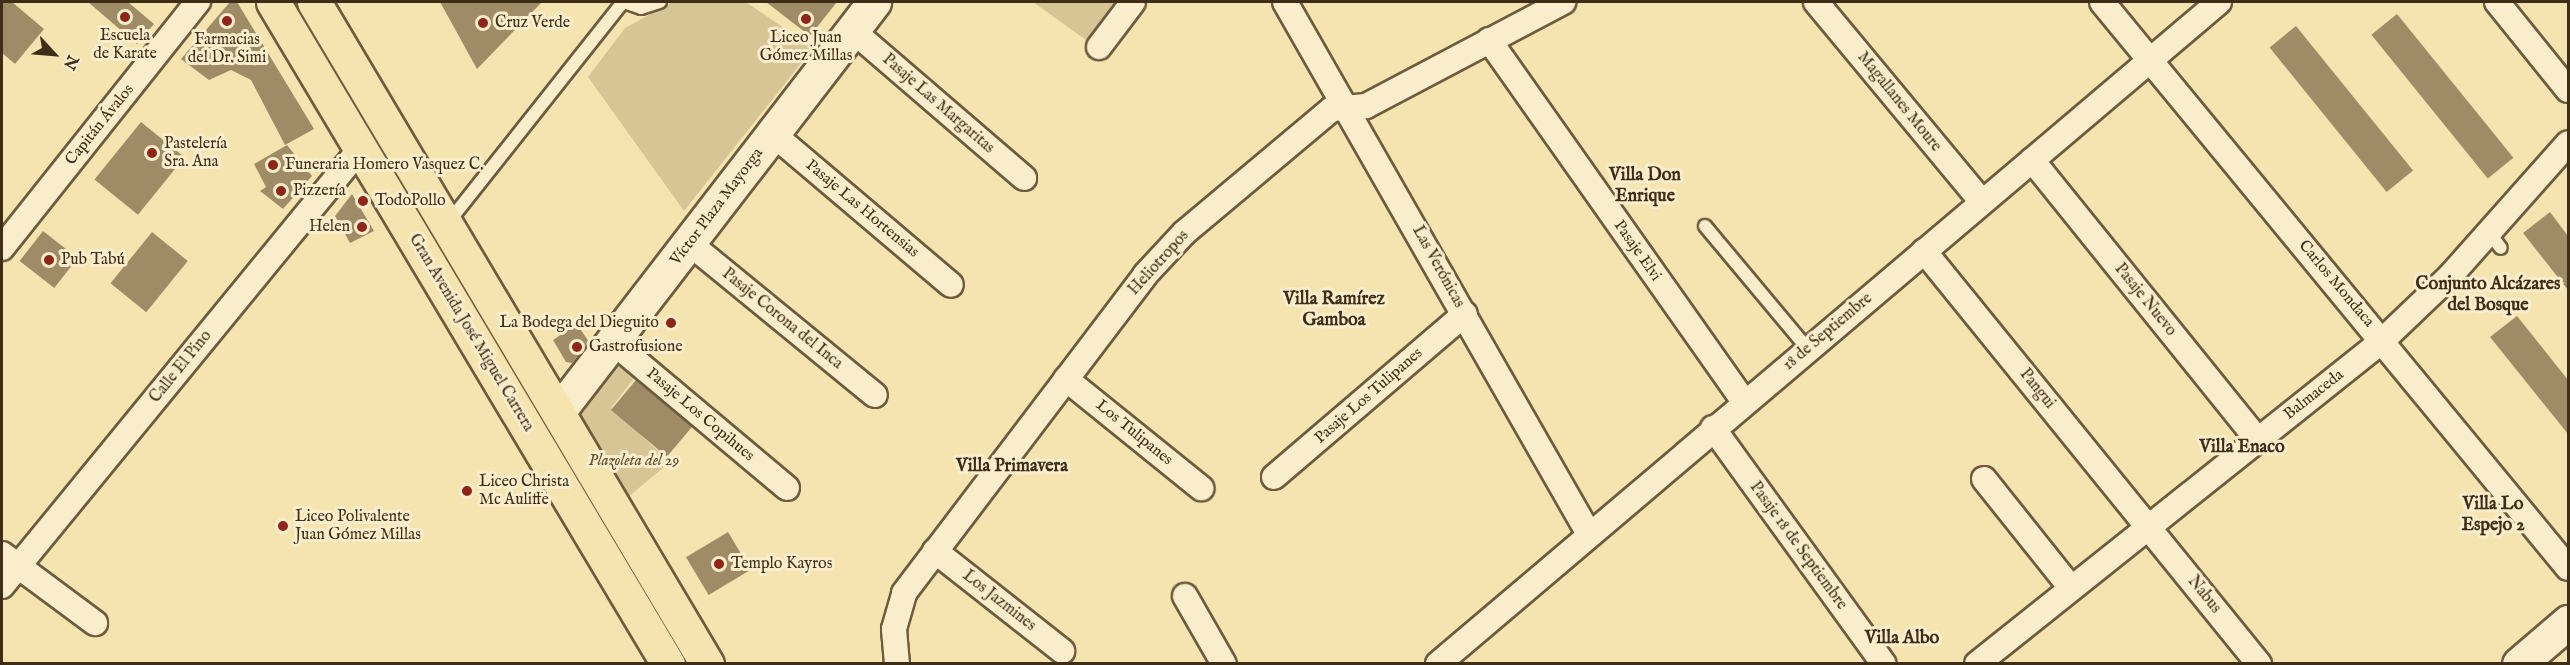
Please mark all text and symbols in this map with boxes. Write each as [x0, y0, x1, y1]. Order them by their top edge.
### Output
marker: Escuela de Karate [118, 10, 132, 24]
marker: Liceo Juan Gómez Millas [799, 12, 813, 26]
place label: Cruz Verde [495, 13, 570, 33]
marker: Farmacias del Dr. Simi [220, 14, 234, 28]
marker: Cruz Verde [476, 16, 490, 30]
north arrow [24, 24, 84, 84]
place label: Escuela de Karate [93, 26, 157, 64]
place label: Liceo Juan Gómez Millas [760, 28, 852, 66]
place label: Farmacias del Dr. Simi [188, 30, 266, 68]
street label: Magallanes Moure [1853, 48, 1945, 156]
street label: Pasaje Las Margaritas [878, 50, 998, 158]
text: N [58, 51, 82, 72]
street label: Capitán Ávalos [62, 81, 138, 169]
place label: Pastelería Sra. Ana [164, 134, 227, 172]
street label: Víctor Plaza Mayorga [667, 144, 767, 270]
marker: Pastelería Sra. Ana [145, 146, 159, 160]
place label: Funeraria Homero Vasquez C. [285, 155, 484, 175]
street label: Pasaje Las Hortensias [801, 156, 923, 262]
marker: Funeraria Homero Vasquez C. [266, 158, 280, 172]
district label: Villa Don Enrique [1609, 166, 1681, 208]
place label: Pizzería [293, 181, 346, 201]
marker: Pizzería [274, 184, 288, 198]
place label: TodoPollo [375, 191, 446, 211]
marker: TodoPollo [356, 194, 370, 208]
place label: Helen [309, 217, 350, 237]
street label: Pasaje Elvi [1609, 217, 1665, 285]
marker: Helen [355, 220, 369, 234]
street label: Las Verónicas [1408, 223, 1468, 311]
street label: Heliotropos [1125, 226, 1193, 300]
street label: Gran Avenida José Miguel Carrera [404, 231, 538, 435]
street label: Carlos Mondaca [2294, 237, 2378, 331]
place label: Pub Tabú [61, 250, 125, 270]
marker: Pub Tabú [42, 253, 56, 267]
street label: Pasaje Nuevo [2110, 260, 2180, 340]
street label: Pasaje Corona del Inca [718, 264, 846, 374]
district label: Conjunto Alcázares del Bosque [2416, 275, 2560, 318]
street label: 18 de Septiembre [1780, 289, 1876, 375]
district label: Villa Ramírez Gamboa [1283, 290, 1385, 332]
place label: La Bodega del Dieguito [500, 313, 659, 333]
marker: La Bodega del Dieguito [664, 316, 678, 330]
street label: Calle El Pino [146, 327, 216, 407]
place label: Gastrofusione [589, 337, 683, 357]
marker: Gastrofusione [570, 340, 584, 354]
street label: Pasaje Los Tulipanes [1311, 344, 1427, 448]
street label: Pasaje Los Copihues [642, 364, 758, 466]
street label: Pangui [2015, 365, 2059, 413]
street label: Balmaceda [2280, 366, 2348, 424]
street label: Los Tulipanes [1092, 396, 1176, 470]
district label: Villa Enaco [2199, 437, 2285, 459]
park label: Plazoleta del 29 [589, 451, 679, 471]
district label: Villa Primavera [956, 456, 1068, 478]
place label: Liceo Christa Mc Auliffe [479, 472, 569, 510]
street label: Pasaje 18 de Septiembre [1745, 478, 1851, 614]
marker: Liceo Christa Mc Auliffe [460, 484, 474, 498]
district label: Villa Lo Espejo 2 [2461, 495, 2525, 538]
place label: Liceo Polivalente Juan Gómez Millas [295, 507, 421, 545]
marker: Liceo Polivalente Juan Gómez Millas [276, 519, 290, 533]
place label: Templo Kayros [731, 554, 832, 574]
marker: Templo Kayros [712, 557, 726, 571]
street label: Los Jazmines [958, 566, 1040, 636]
street label: Nabus [2183, 572, 2225, 618]
district label: Villa Albo [1865, 628, 1939, 650]

